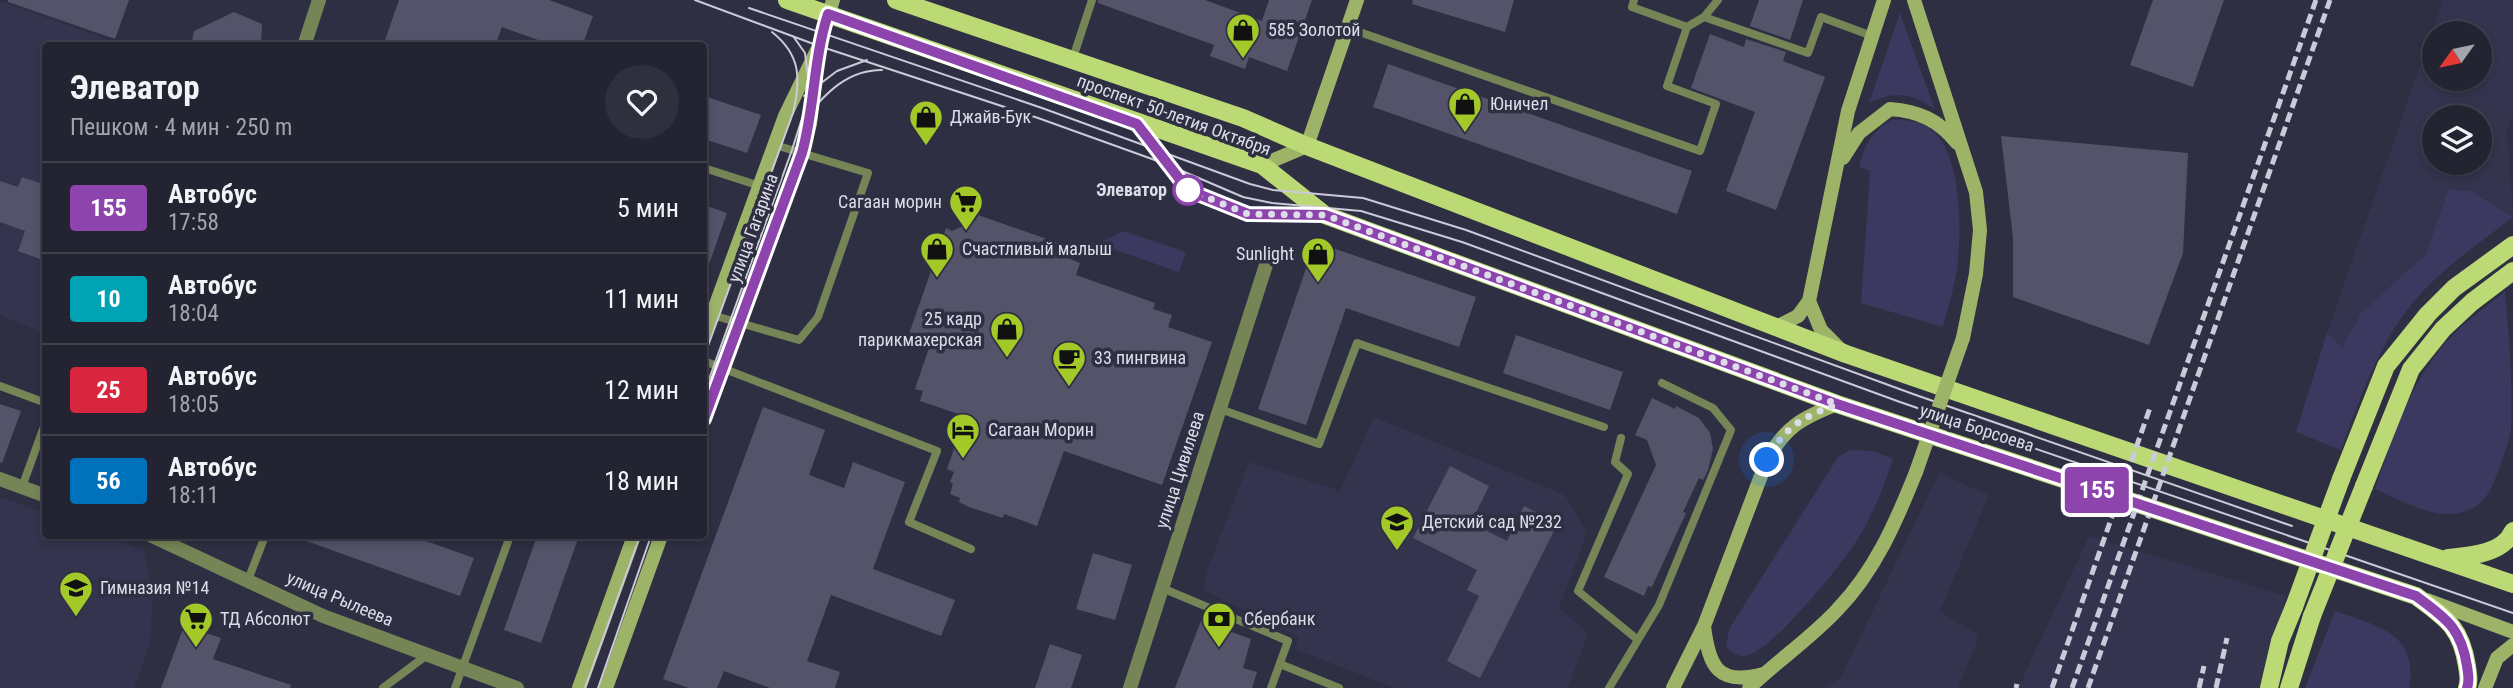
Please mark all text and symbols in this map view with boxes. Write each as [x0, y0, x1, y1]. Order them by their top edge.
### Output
shop icon: 585 Золотой [1224, 11, 1262, 60]
place label: 585 Золотой [1268, 19, 1361, 40]
north arrow [2422, 21, 2492, 91]
map controls [2422, 21, 2492, 175]
button: heart [605, 65, 679, 139]
text: Элеватор [70, 68, 200, 107]
street label: проспект 50-летия Октября [1074, 70, 1274, 159]
shop icon: Юничел [1446, 85, 1484, 134]
place label: Юничел [1490, 93, 1548, 114]
shop icon: Джайв-Бук [907, 98, 945, 147]
button: layers [2422, 105, 2492, 175]
place label: Джайв-Бук [950, 106, 1032, 127]
text: Пешком · 4 мин · 250 m [70, 114, 292, 141]
street label: улица Гагарина [723, 170, 782, 285]
marker: Элеватор [1173, 175, 1203, 205]
text: Автобус [168, 179, 257, 209]
place label: Элеватор [1096, 179, 1167, 200]
supermarket icon: Сагаан морин [947, 183, 985, 232]
place label: Сагаан морин [838, 191, 942, 212]
text: 5 мин [617, 193, 679, 223]
text: 155 [90, 194, 127, 222]
text: 17:58 [168, 209, 219, 236]
shop icon: Счастливый малыш [918, 230, 956, 279]
shop icon: Sunlight [1299, 235, 1337, 284]
place label: Счастливый малыш [962, 238, 1112, 259]
place label: Sunlight [1236, 243, 1294, 264]
text: Автобус [168, 270, 257, 300]
text: 11 мин [604, 284, 679, 314]
text: 10 [96, 285, 121, 313]
text: 18:04 [168, 300, 219, 327]
place label: 25 кадр парикмахерская [858, 308, 982, 350]
shop icon: 25 кадр парикмахерская [988, 310, 1026, 359]
cafe icon: 33 пингвина [1050, 339, 1088, 388]
place label: 33 пингвина [1094, 347, 1186, 368]
text: Автобус [168, 361, 257, 391]
text: 12 мин [604, 375, 679, 405]
text: 25 [96, 376, 121, 404]
text: 18:05 [168, 391, 219, 418]
street label: улица Борсоева [1917, 399, 2037, 456]
street label: улица Цивилева [1151, 409, 1208, 531]
hotel icon: Сагаан Морин [944, 411, 982, 460]
place label: Сагаан Морин [988, 419, 1094, 440]
your location [1749, 442, 1784, 477]
text: Автобус [168, 452, 257, 482]
text: 18 мин [604, 466, 679, 496]
text: 56 [96, 467, 121, 495]
line badge: 155 [2057, 467, 2137, 513]
text: 155 [2079, 476, 2115, 504]
text: 18:11 [168, 482, 219, 509]
school or university icon: Детский сад №232 [1378, 503, 1416, 552]
place label: Детский сад №232 [1422, 511, 1562, 532]
street label: улица Рылеева [284, 567, 397, 630]
school or university icon: Гимназия №14 [57, 569, 95, 618]
place label: Гимназия №14 [100, 577, 209, 598]
supermarket icon: ТД Абсолют [177, 600, 215, 649]
bank icon: Сбербанк [1200, 600, 1238, 649]
place label: ТД Абсолют [220, 608, 311, 629]
place label: Сбербанк [1244, 608, 1316, 629]

